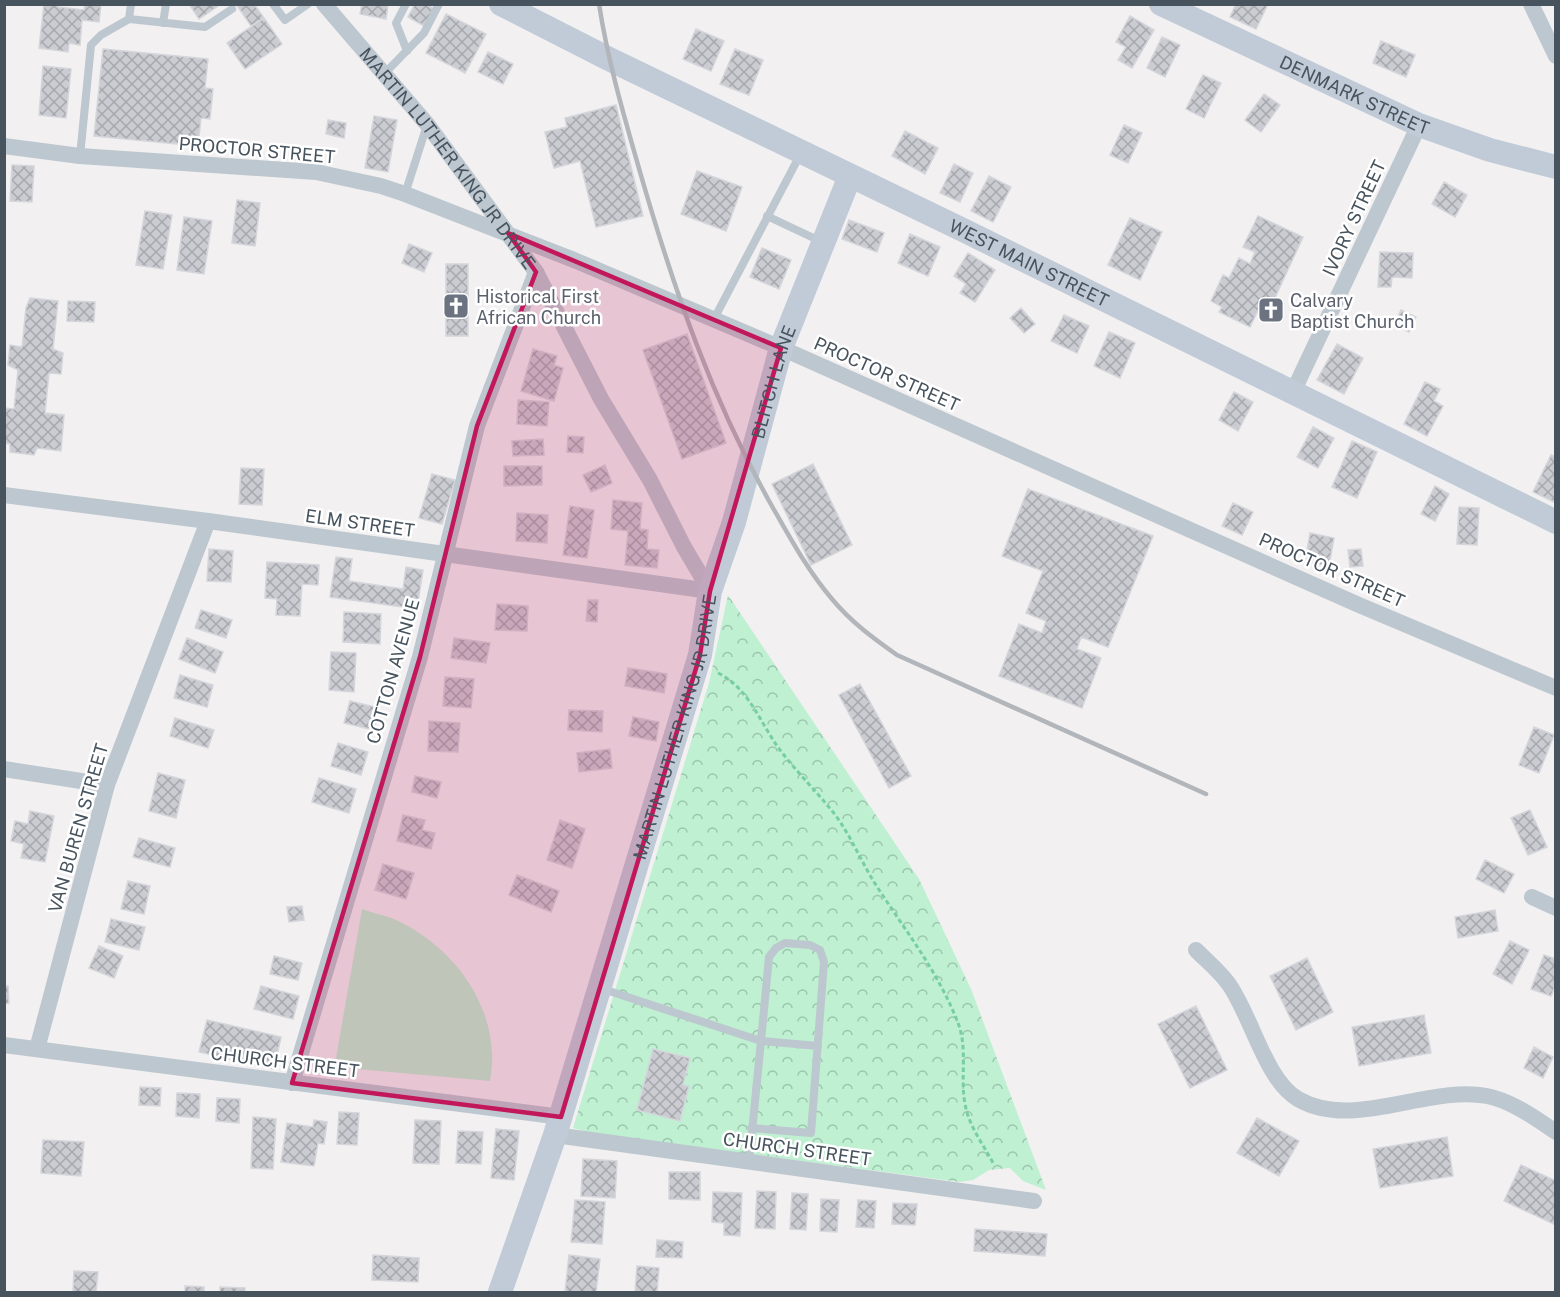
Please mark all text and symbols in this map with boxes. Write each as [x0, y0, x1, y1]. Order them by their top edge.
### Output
street label: MARTIN LUTHER KING JR DRIVE [356, 43, 541, 273]
street label: DENMARK STREET [1276, 51, 1433, 139]
street label: PROCTOR STREET [178, 133, 336, 167]
street label: IVORY STREET [1318, 157, 1390, 279]
street label: WEST MAIN STREET [946, 214, 1113, 311]
place label: Historical First African Church [476, 286, 601, 328]
place label: Calvary Baptist Church [1290, 290, 1414, 332]
church icon: Historical First African Church [441, 291, 471, 321]
church icon: Calvary Baptist Church [1256, 295, 1286, 325]
street label: BLITCH LANE [747, 322, 800, 441]
street label: PROCTOR STREET [811, 332, 963, 416]
street label: ELM STREET [304, 505, 416, 541]
street label: PROCTOR STREET [1256, 528, 1408, 612]
street label: MARTIN LUTHER KING JR DRIVE [628, 593, 720, 862]
street label: COTTON AVENUE [362, 596, 424, 746]
street label: VAN BUREN STREET [44, 741, 112, 915]
street label: CHURCH STREET [210, 1042, 361, 1082]
street label: CHURCH STREET [722, 1128, 873, 1170]

